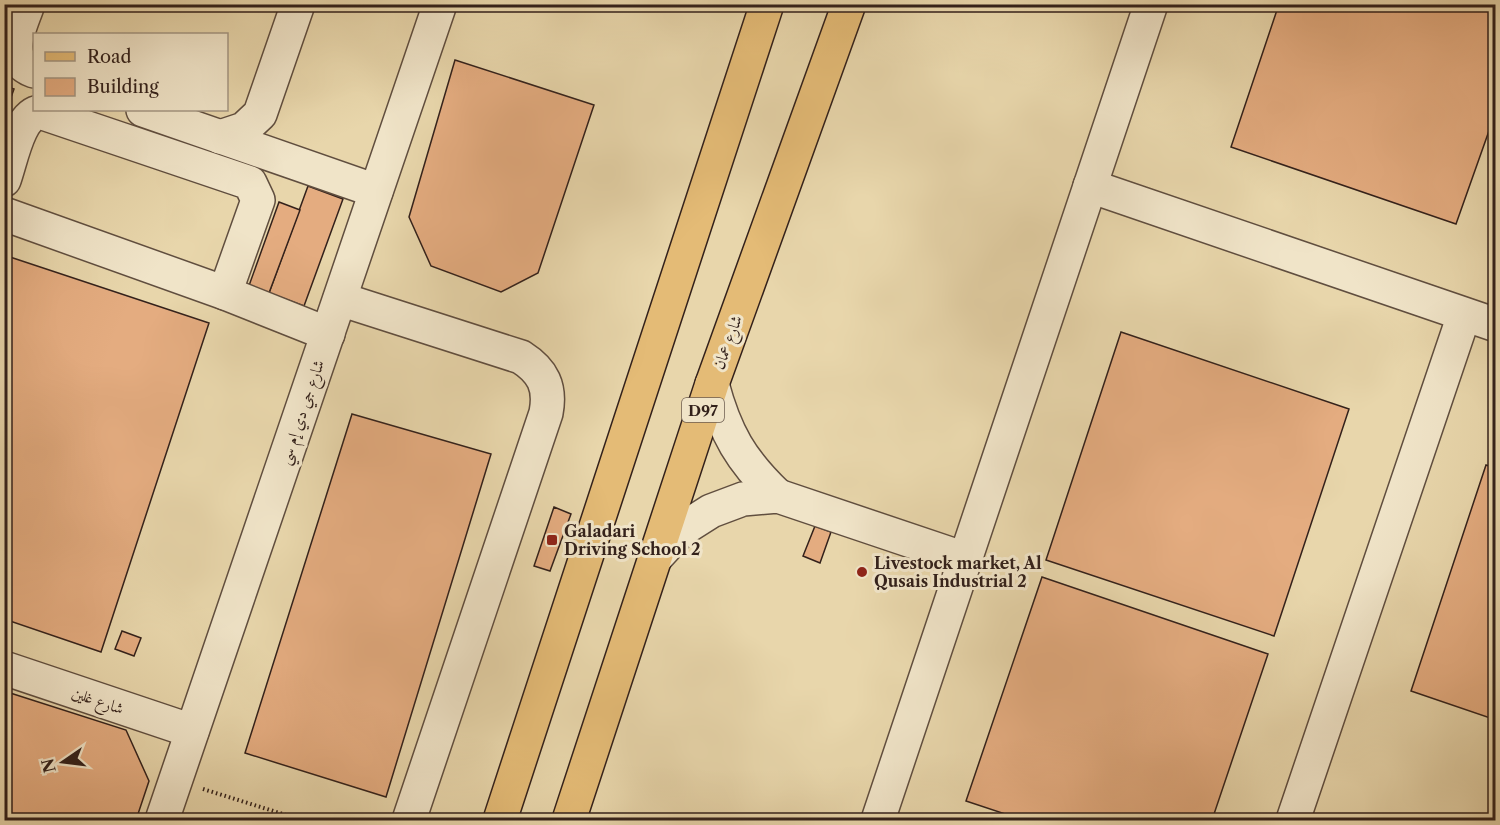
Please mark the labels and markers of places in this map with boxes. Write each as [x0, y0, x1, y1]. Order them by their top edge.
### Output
place label: Galadari Driving School 2 [564, 521, 700, 559]
marker: Galadari Driving School 2 [545, 533, 559, 547]
place label: Livestock market, Al Qusais Industrial 2 [874, 553, 1042, 591]
marker: Livestock market, Al Qusais Industrial 2 [855, 565, 869, 579]

